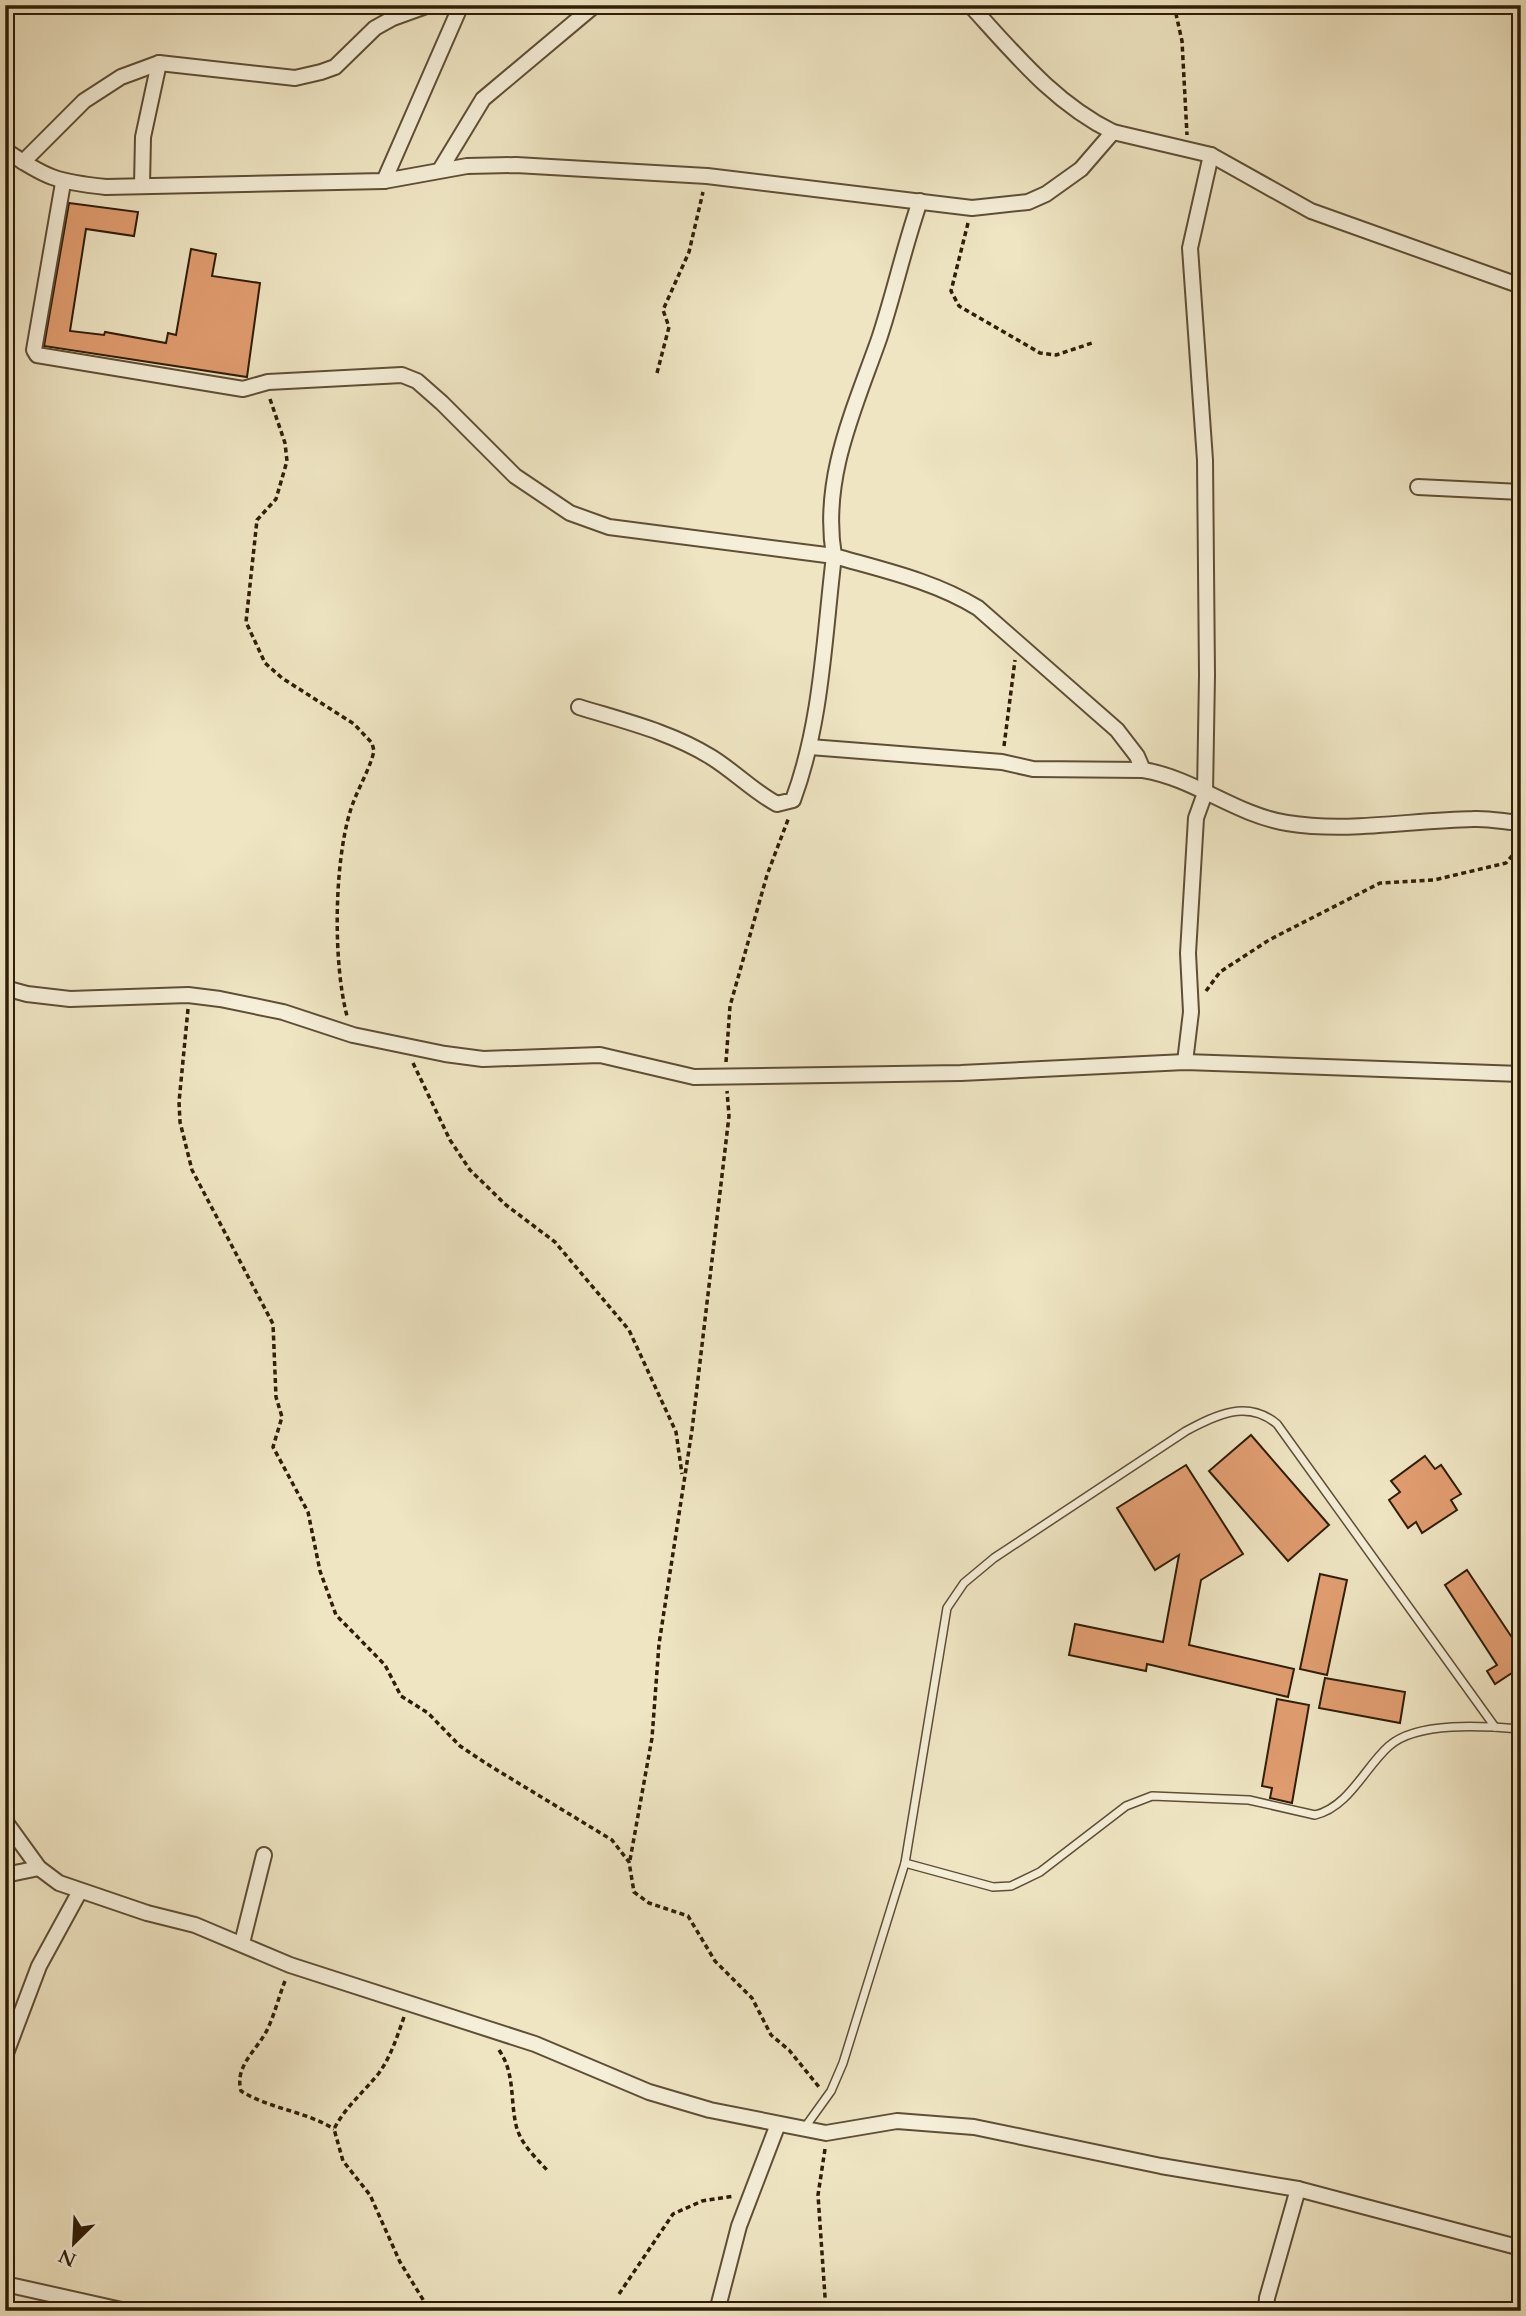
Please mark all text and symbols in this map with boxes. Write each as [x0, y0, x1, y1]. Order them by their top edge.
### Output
north arrow [38, 2208, 108, 2278]
text: N [54, 2242, 80, 2273]

